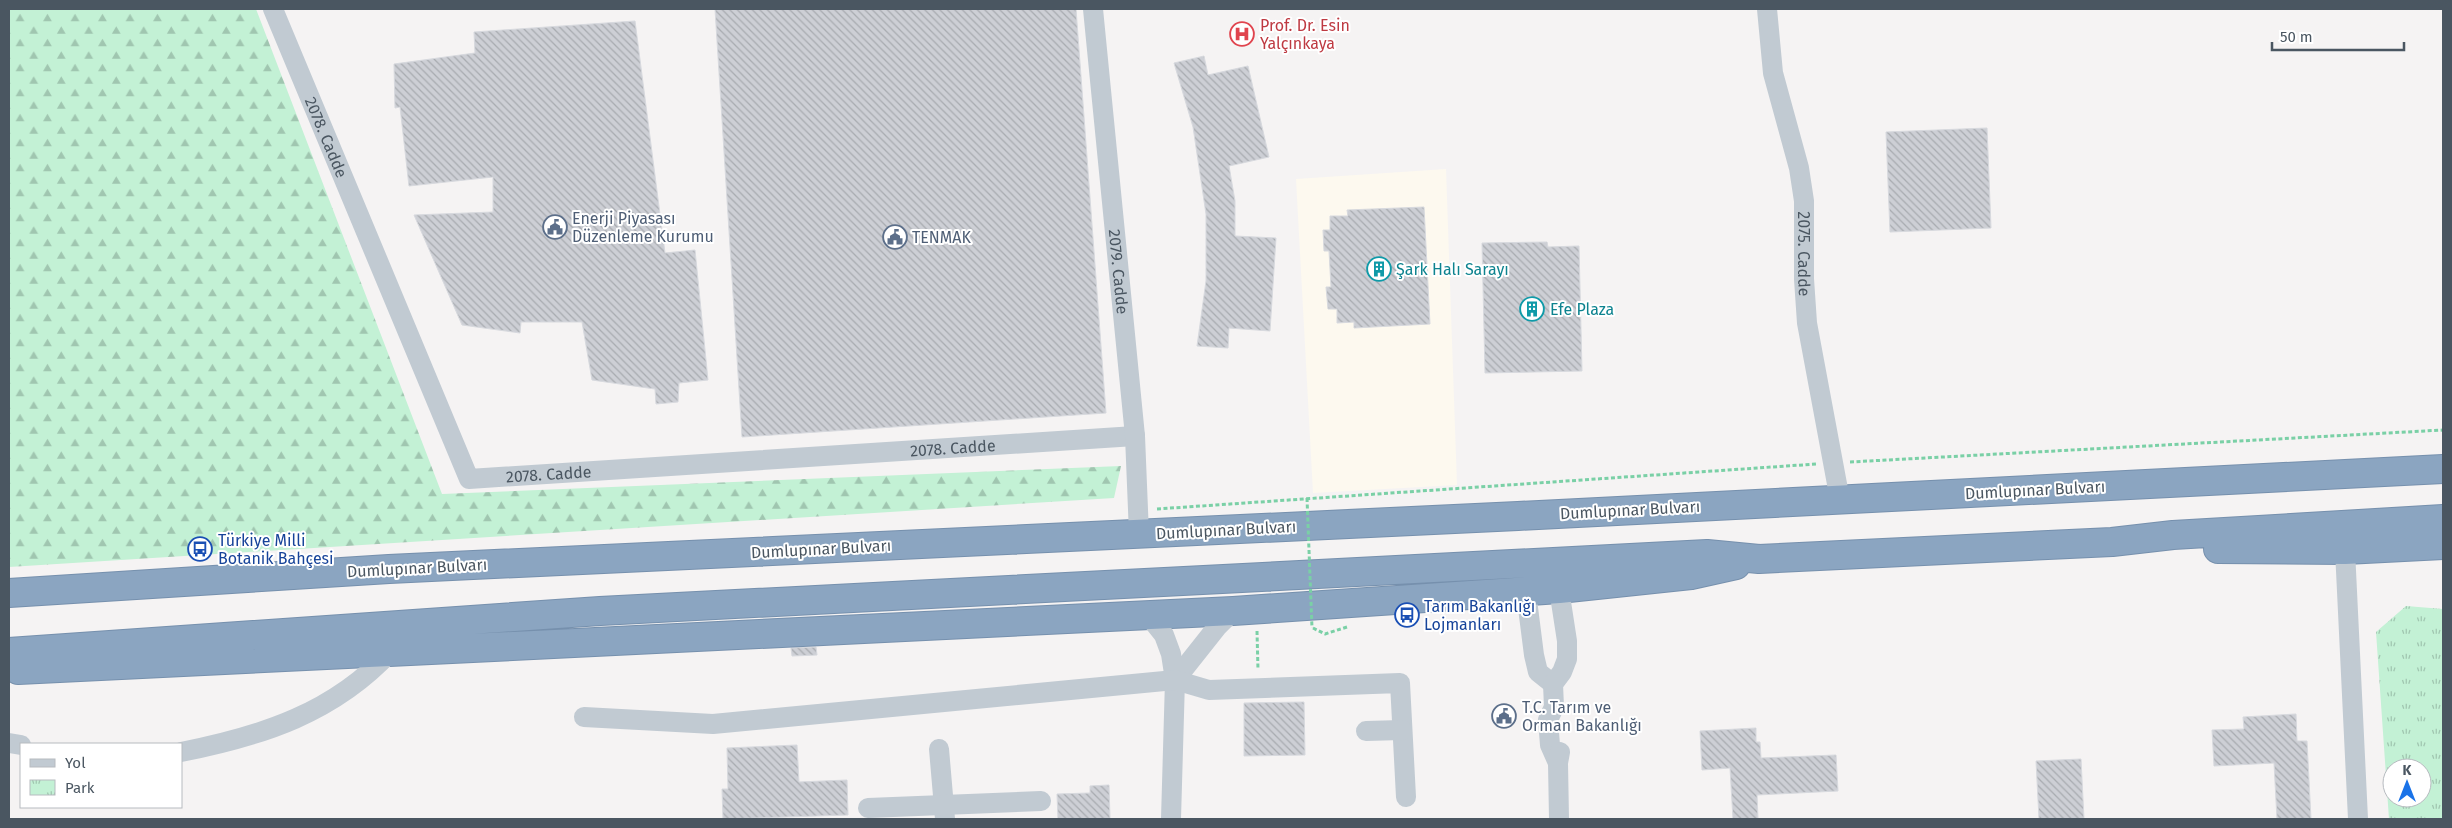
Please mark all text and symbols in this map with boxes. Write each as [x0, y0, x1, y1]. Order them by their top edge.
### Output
place label: Prof. Dr. Esin Yalçınkaya [1260, 16, 1350, 54]
scale bar [2272, 20, 2404, 52]
hospital icon: Prof. Dr. Esin Yalçınkaya [1229, 21, 1255, 47]
text: 50 m [2280, 28, 2313, 46]
street label: 2078. Cadde [301, 94, 352, 180]
place label: Enerji Piyasası Düzenleme Kurumu [572, 209, 714, 246]
street label: 2075. Cadde [1794, 211, 1815, 297]
public building icon: Enerji Piyasası Düzenleme Kurumu [542, 214, 568, 240]
public building icon: TENMAK [882, 224, 908, 250]
place label: TENMAK [912, 228, 971, 247]
street label: 2079. Cadde [1105, 228, 1132, 315]
building icon: Şark Halı Sarayı [1366, 256, 1392, 282]
place label: Şark Halı Sarayı [1396, 260, 1509, 280]
building icon: Efe Plaza [1519, 296, 1545, 322]
place label: Efe Plaza [1550, 300, 1614, 319]
street label: 2078. Cadde [909, 436, 996, 460]
street label: 2078. Cadde [505, 462, 592, 486]
street label: Dumlupınar Bulvarı [1964, 477, 2106, 503]
street label: Dumlupınar Bulvarı [1559, 497, 1701, 523]
street label: Dumlupınar Bulvarı [1155, 517, 1297, 543]
place label: Türkiye Milli Botanik Bahçesi [218, 531, 334, 569]
bus stop icon: Türkiye Milli Botanik Bahçesi [187, 536, 213, 562]
street label: Dumlupınar Bulvarı [750, 536, 892, 562]
street label: Dumlupınar Bulvarı [346, 555, 488, 581]
place label: Tarım Bakanlığı Lojmanları [1424, 597, 1535, 634]
bus stop icon: Tarım Bakanlığı Lojmanları [1394, 602, 1420, 628]
place label: T.C. Tarım ve Orman Bakanlığı [1522, 698, 1642, 735]
public building icon: T.C. Tarım ve Orman Bakanlığı [1491, 703, 1517, 729]
legend [20, 743, 182, 808]
text: Yol [65, 754, 86, 772]
north arrow [2382, 758, 2432, 808]
text: K [2403, 762, 2413, 779]
text: Park [65, 779, 95, 797]

